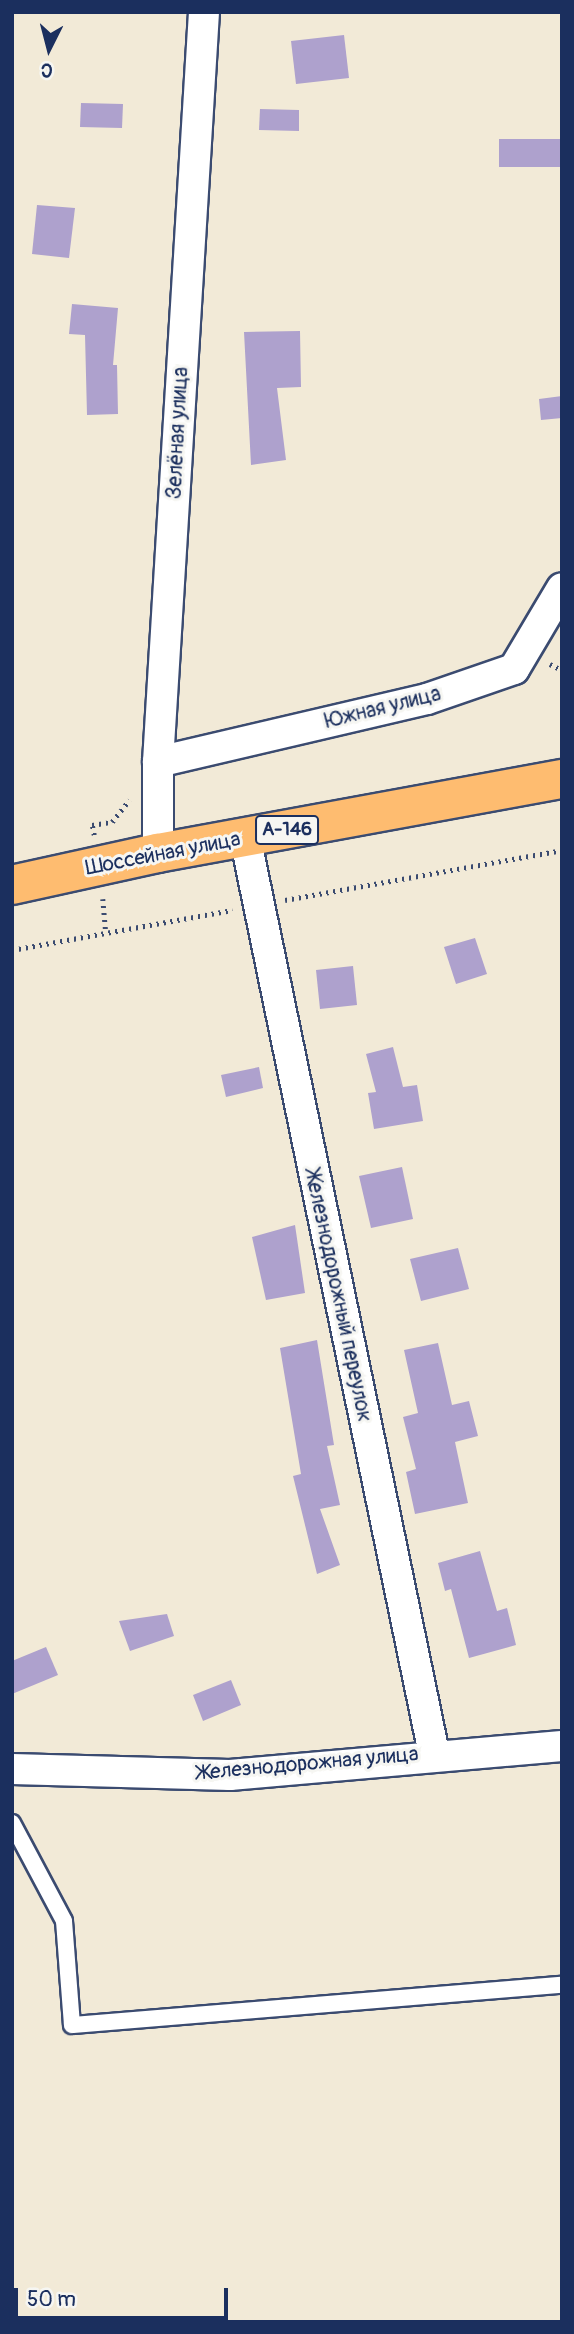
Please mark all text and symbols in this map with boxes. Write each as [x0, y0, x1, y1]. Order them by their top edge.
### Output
north arrow [14, 14, 84, 84]
text: С [40, 57, 54, 82]
street label: Зелёная улица [162, 366, 194, 500]
street label: Южная улица [322, 681, 444, 735]
road number: А-146 [254, 814, 320, 846]
street label: Шоссейная улица [83, 827, 243, 881]
street label: Железнодорожный переулок [299, 1168, 377, 1424]
street label: Железнодорожная улица [196, 1742, 420, 1786]
scale bar [18, 2274, 231, 2318]
text: 50 m [27, 2286, 76, 2313]

